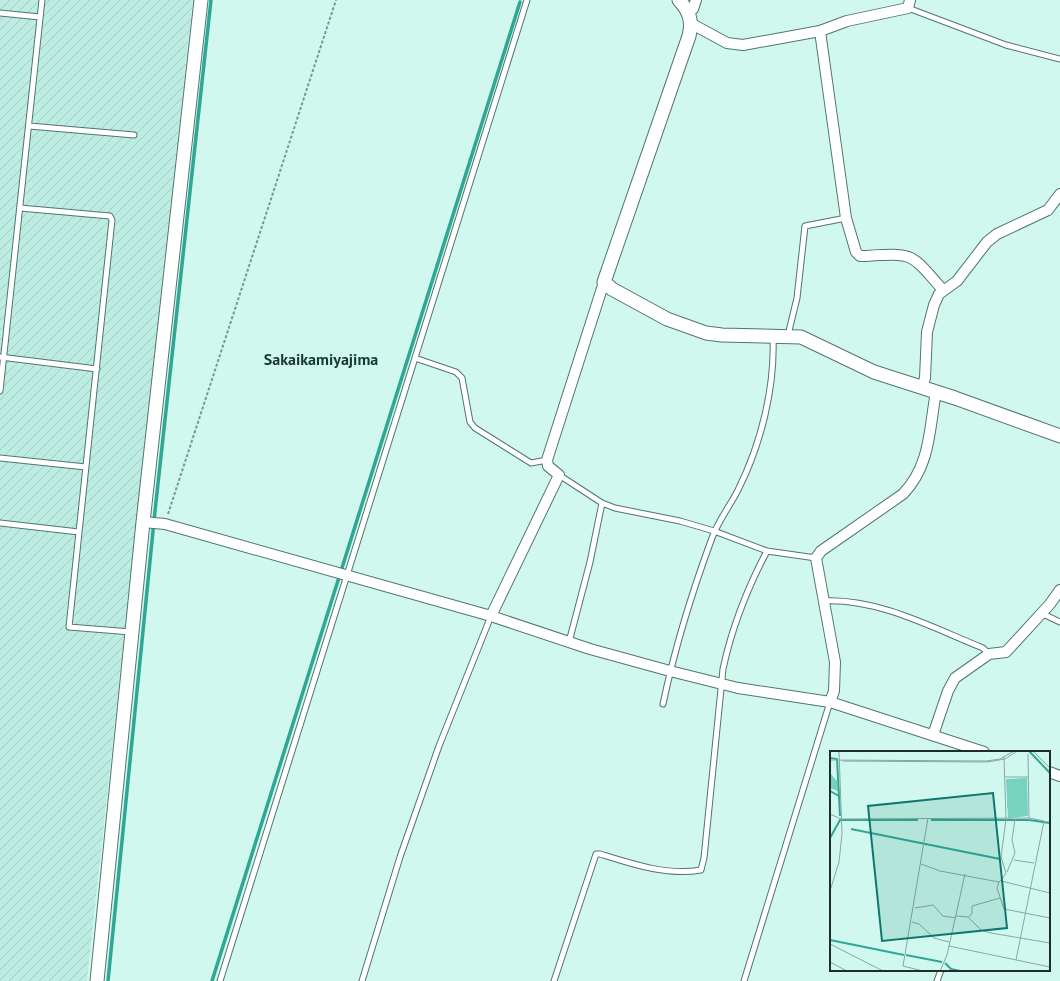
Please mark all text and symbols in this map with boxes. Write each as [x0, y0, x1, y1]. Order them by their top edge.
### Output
district label: Sakaikamiyajima [264, 349, 378, 369]
inset map [830, 751, 1050, 971]

